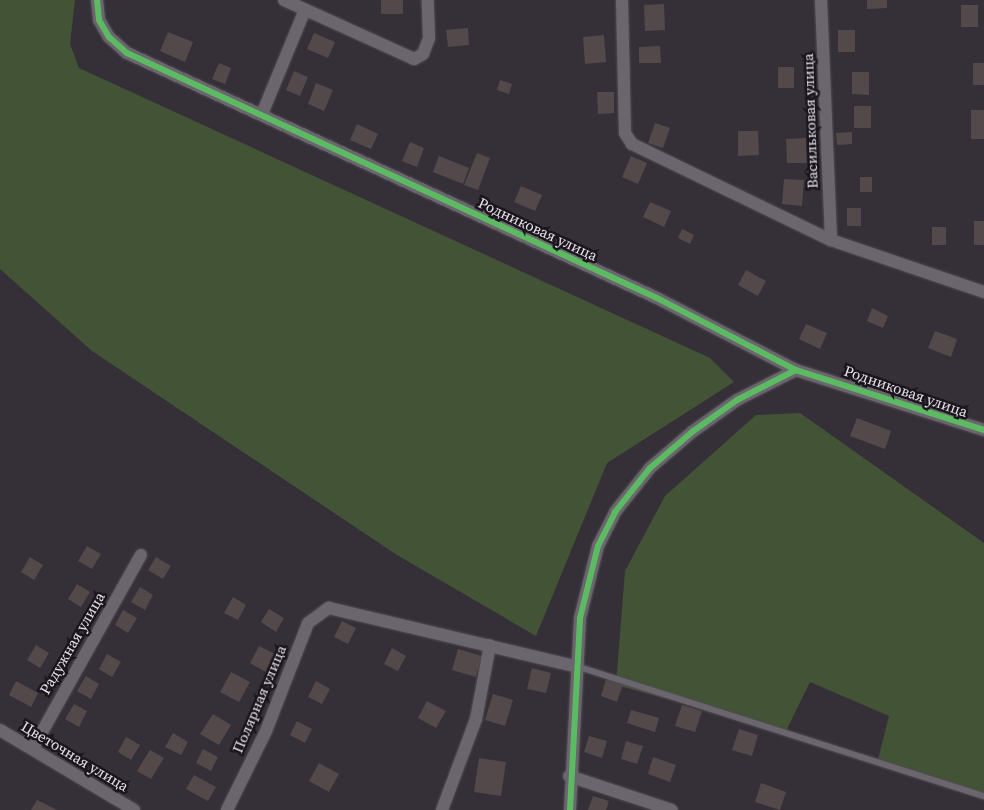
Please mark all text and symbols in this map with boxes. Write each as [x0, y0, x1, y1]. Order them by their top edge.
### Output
street label: Васильковая улица [799, 53, 821, 189]
street label: Родниковая улица [476, 193, 600, 265]
street label: Родниковая улица [842, 361, 970, 421]
street label: Радужная улица [35, 589, 109, 697]
street label: Полярная улица [228, 642, 290, 756]
street label: Цветочная улица [18, 717, 132, 795]

